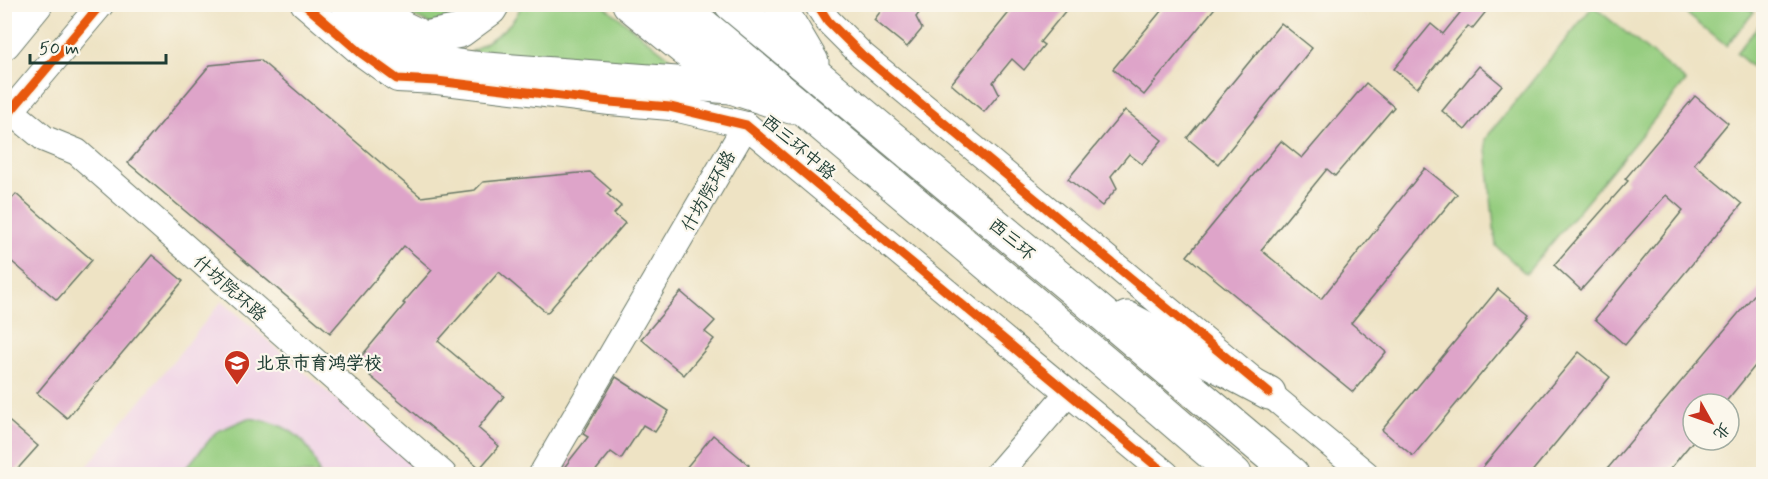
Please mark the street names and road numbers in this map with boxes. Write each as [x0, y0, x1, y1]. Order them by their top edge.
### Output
street label: 西三环中路 [756, 110, 841, 186]
street label: 什坊院环路 [676, 147, 742, 236]
street label: 西三环 [983, 213, 1040, 266]
street label: 什坊院环路 [188, 250, 271, 327]

